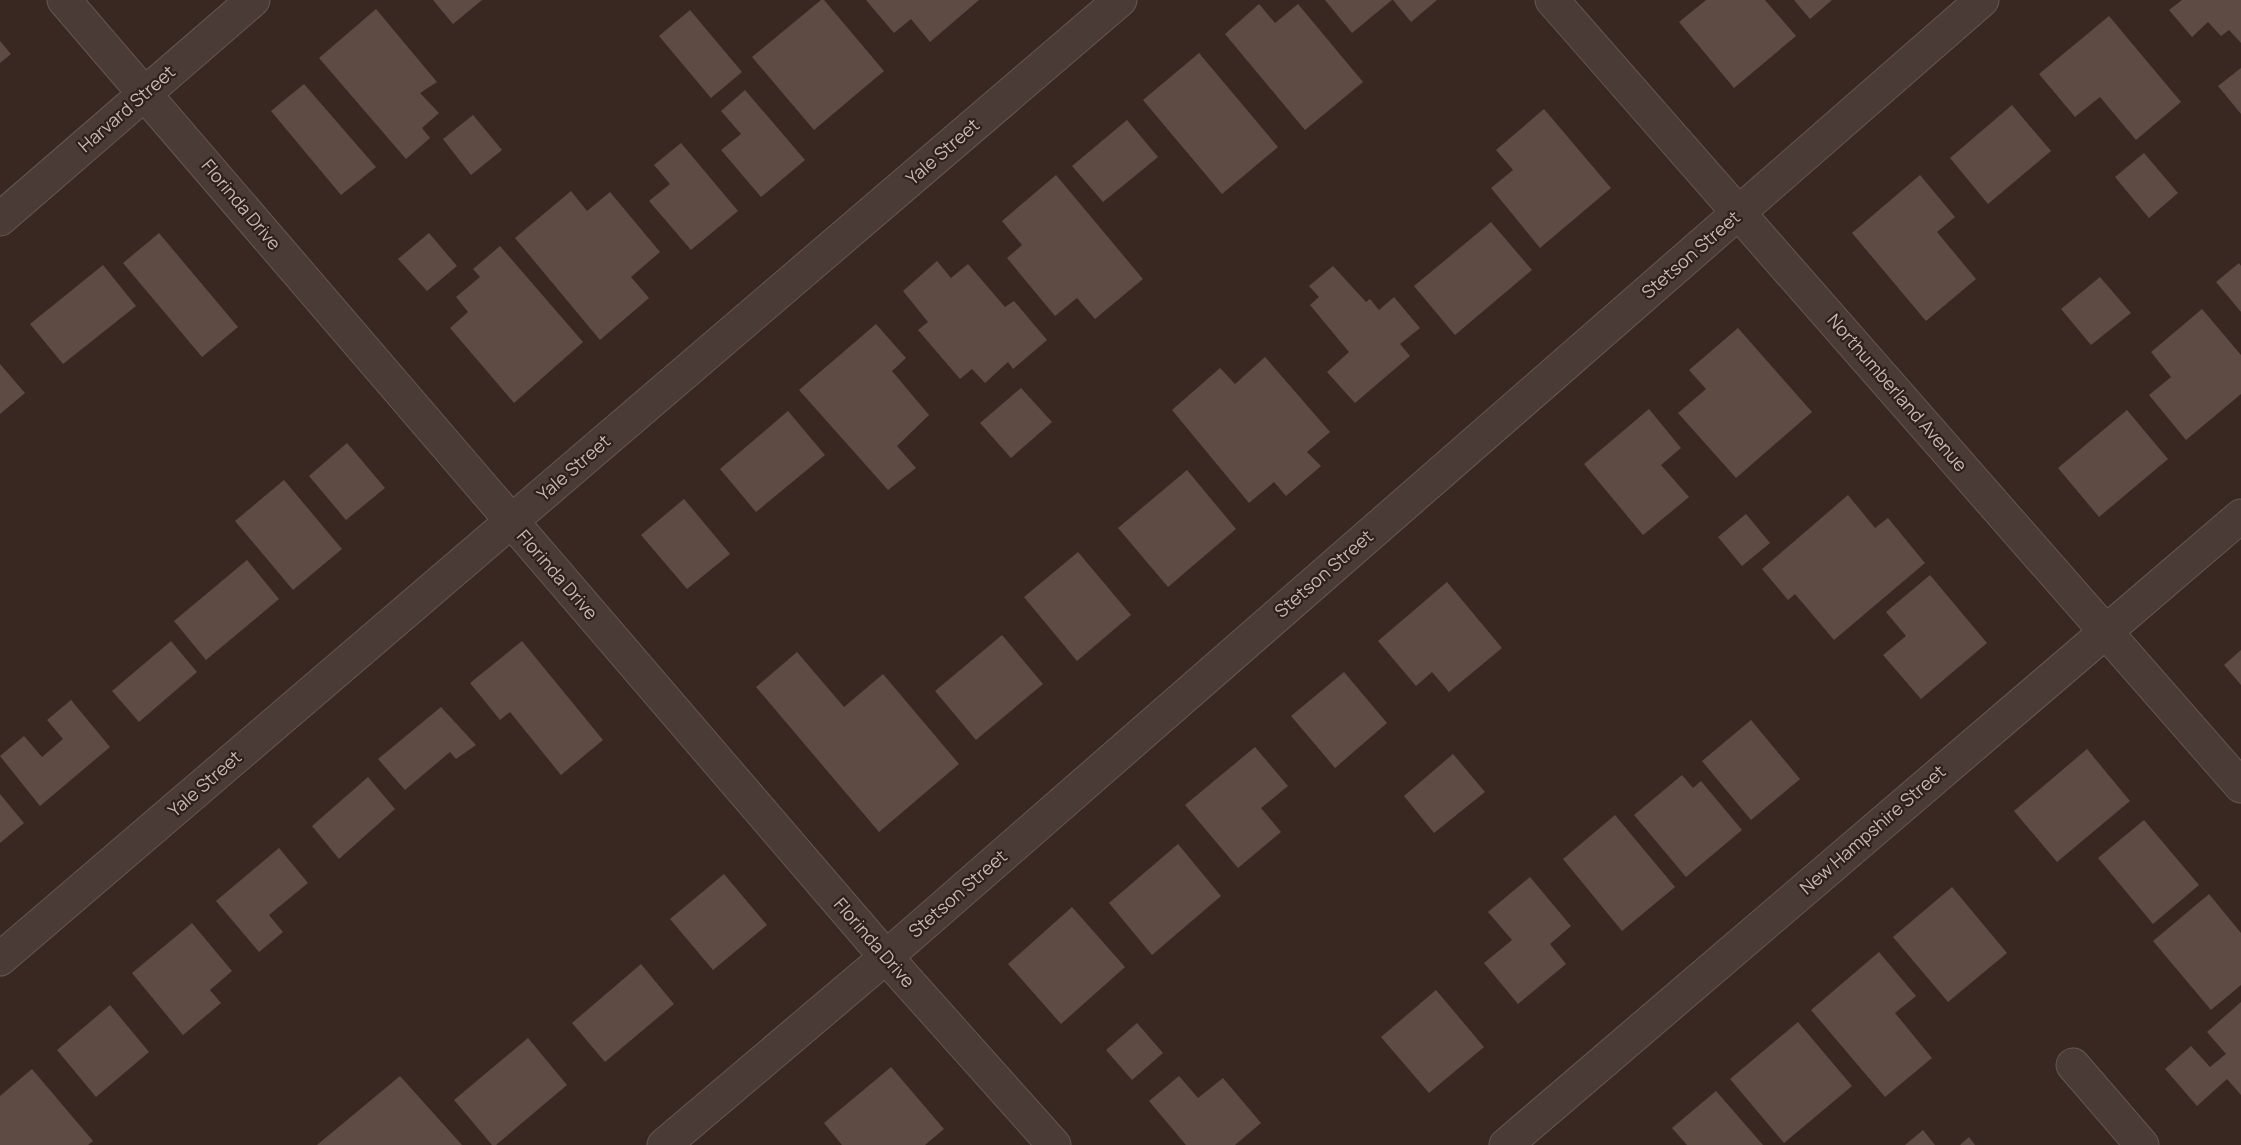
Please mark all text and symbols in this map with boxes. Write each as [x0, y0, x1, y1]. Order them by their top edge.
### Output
street label: Harvard Street [73, 60, 180, 157]
street label: Yale Street [901, 113, 984, 190]
street label: Florinda Drive [197, 154, 287, 255]
street label: Stetson Street [1636, 205, 1745, 304]
street label: Northumberland Avenue [1823, 308, 1973, 476]
street label: Yale Street [532, 429, 615, 506]
street label: Florinda Drive [512, 524, 603, 624]
street label: Stetson Street [1269, 524, 1378, 623]
street label: Yale Street [163, 745, 246, 822]
street label: New Hampshire Street [1794, 759, 1950, 899]
street label: Stetson Street [903, 844, 1012, 943]
street label: Florinda Drive [829, 892, 920, 992]

